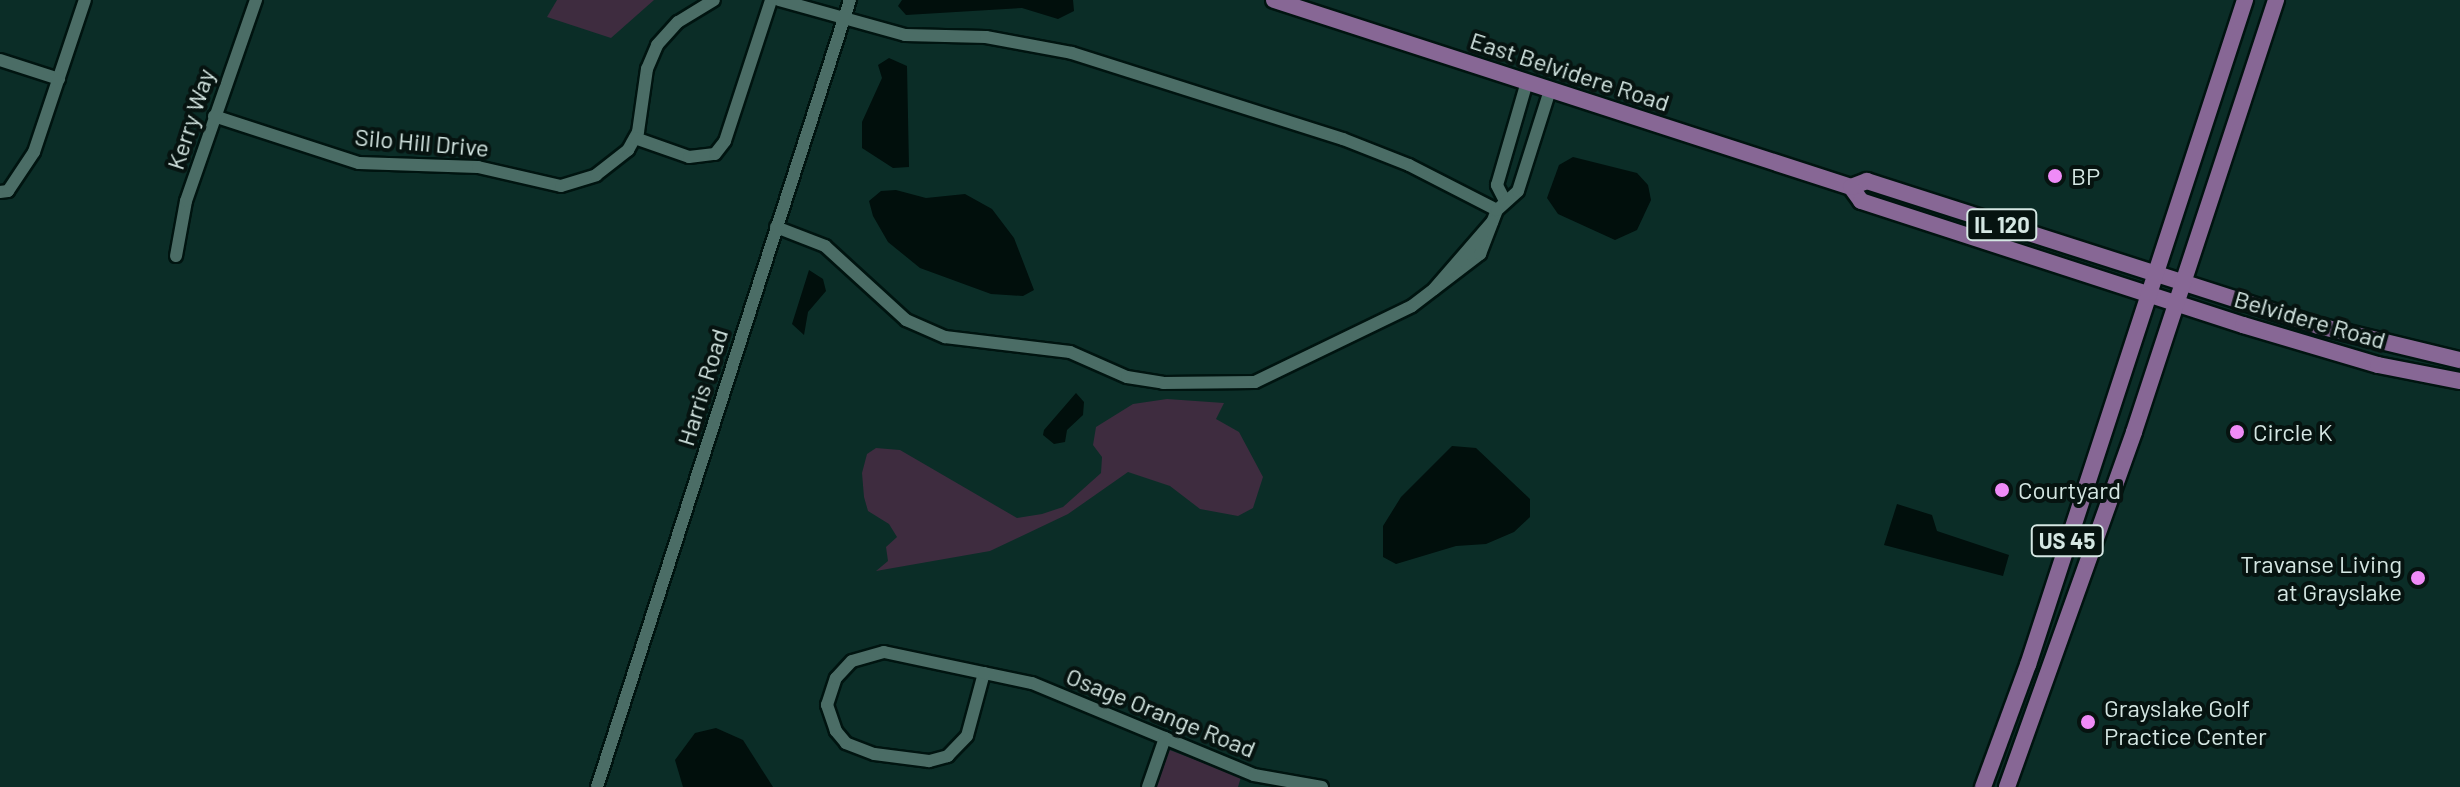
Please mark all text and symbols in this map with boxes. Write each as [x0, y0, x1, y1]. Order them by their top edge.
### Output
street label: East Belvidere Road [1467, 25, 1673, 117]
street label: Kerry Way [160, 65, 220, 173]
street label: Silo Hill Drive [354, 122, 490, 162]
place label: BP [2071, 162, 2100, 190]
marker: BP [2046, 167, 2064, 185]
road number: IL 120 [1966, 207, 2038, 243]
street label: Belvidere Road [2231, 284, 2389, 354]
street label: Harris Road [671, 325, 733, 449]
place label: Circle K [2253, 418, 2333, 446]
marker: Circle K [2228, 423, 2246, 441]
place label: Courtyard [2018, 476, 2121, 504]
marker: Courtyard [1993, 481, 2011, 499]
road number: US 45 [2029, 523, 2105, 559]
place label: Travanse Living at Grayslake [2240, 550, 2402, 606]
marker: Travanse Living at Grayslake [2409, 569, 2427, 587]
street label: Osage Orange Road [1062, 661, 1260, 763]
place label: Grayslake Golf Practice Center [2104, 694, 2267, 750]
marker: Grayslake Golf Practice Center [2079, 713, 2097, 731]

